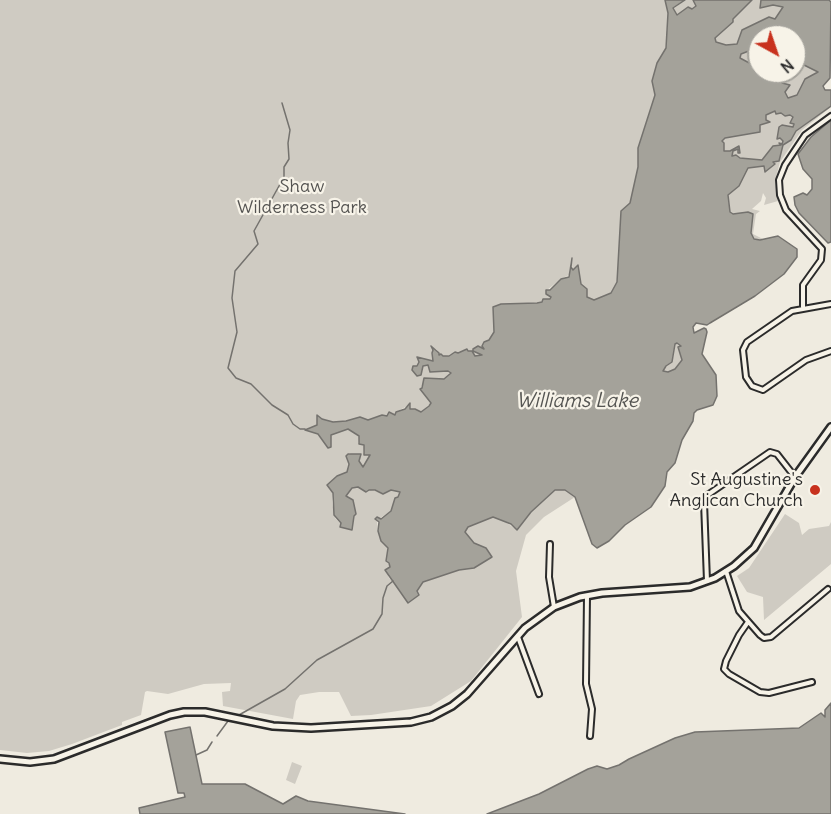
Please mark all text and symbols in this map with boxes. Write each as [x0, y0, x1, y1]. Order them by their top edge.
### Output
north arrow [747, 24, 807, 84]
text: N [777, 55, 798, 77]
park label: Shaw Wilderness Park [237, 176, 367, 219]
water label: Williams Lake [516, 389, 638, 413]
place label: St Augustine's Anglican Church [670, 469, 803, 512]
marker: St Augustine's Anglican Church [808, 483, 822, 497]

